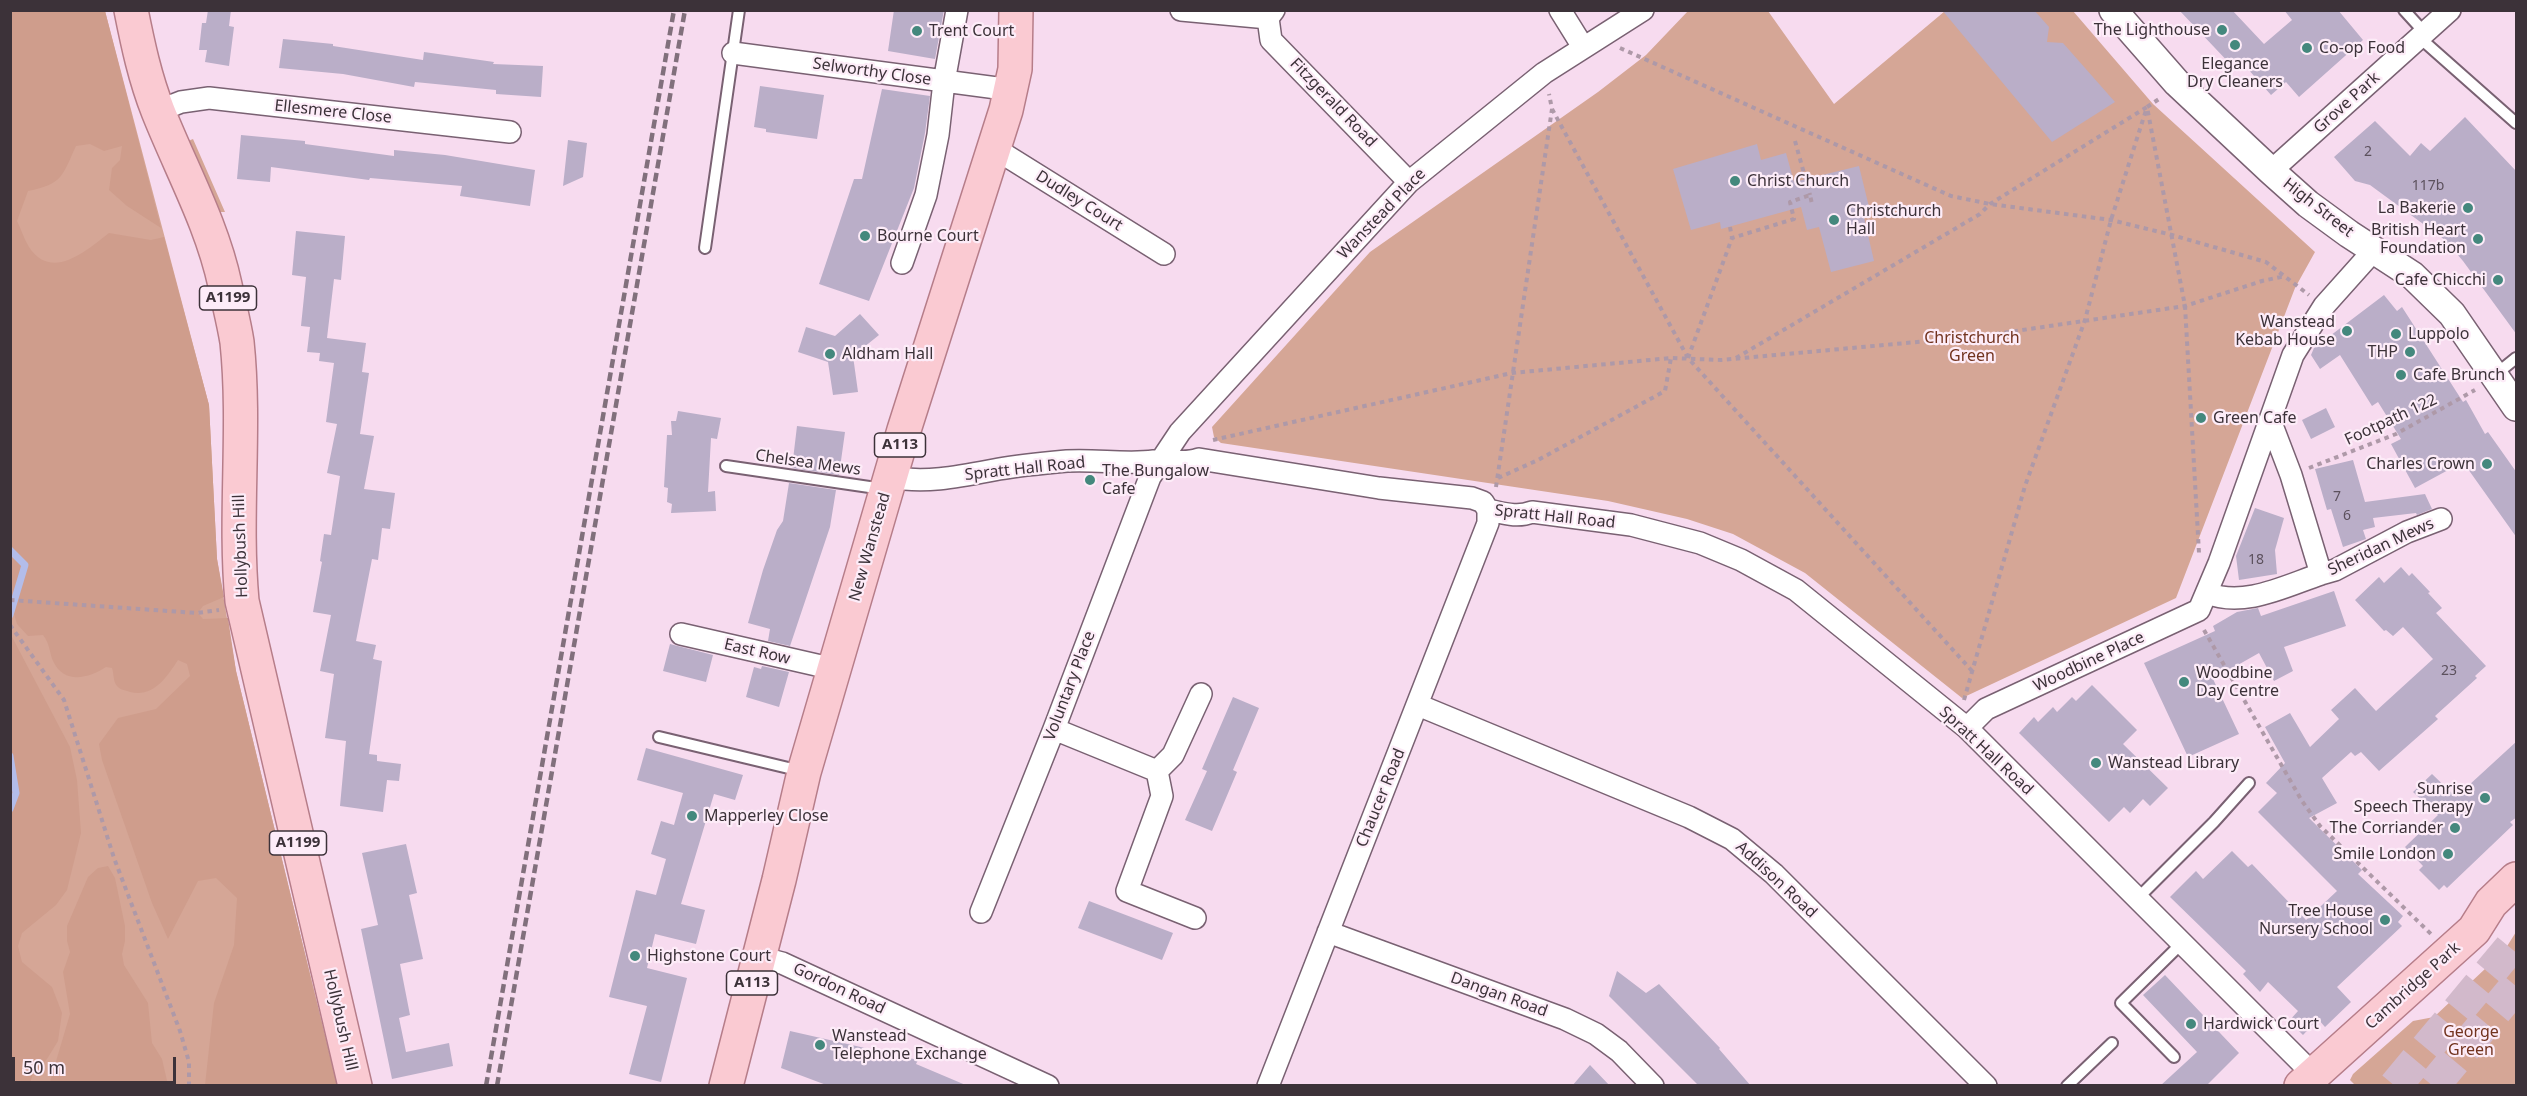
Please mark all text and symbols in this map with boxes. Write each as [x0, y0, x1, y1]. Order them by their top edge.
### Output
place label: The Lighthouse [2094, 20, 2210, 40]
place label: Trent Court [929, 21, 1014, 41]
marker: The Lighthouse [2215, 23, 2229, 37]
marker: Trent Court [910, 24, 924, 38]
marker: Elegance Dry Cleaners [2228, 38, 2242, 52]
place label: Co-op Food [2319, 38, 2405, 58]
marker: Co-op Food [2300, 41, 2314, 55]
street label: Selworthy Close [812, 54, 932, 90]
street label: Fitzgerald Road [1286, 54, 1380, 152]
place label: Elegance Dry Cleaners [2187, 54, 2283, 92]
street label: Grove Park [2310, 68, 2384, 138]
street label: Ellesmere Close [273, 96, 393, 128]
house number: 2 [2364, 144, 2372, 160]
street label: Wanstead Place [1334, 165, 1430, 263]
street label: Dudley Court [1032, 167, 1126, 235]
place label: Christ Church [1747, 171, 1849, 191]
marker: Christ Church [1728, 174, 1742, 188]
street label: High Street [2279, 174, 2357, 242]
house number: 117b [2412, 178, 2444, 194]
place label: La Bakerie [2378, 198, 2456, 218]
place label: Christchurch Hall [1846, 201, 1941, 239]
marker: La Bakerie [2461, 201, 2475, 215]
marker: Christchurch Hall [1827, 213, 1841, 227]
place label: British Heart Foundation [2371, 220, 2466, 258]
place label: Bourne Court [877, 226, 979, 246]
marker: Bourne Court [858, 229, 872, 243]
marker: British Heart Foundation [2471, 232, 2485, 246]
place label: Cafe Chicchi [2395, 270, 2486, 290]
marker: Cafe Chicchi [2491, 273, 2505, 287]
road number: A1199 [200, 286, 256, 310]
place label: Wanstead Kebab House [2235, 312, 2335, 350]
marker: Wanstead Kebab House [2340, 324, 2354, 338]
place label: Luppolo [2408, 324, 2469, 344]
marker: Luppolo [2389, 327, 2403, 341]
park label: Christchurch Green [1924, 328, 2020, 366]
place label: THP [2368, 342, 2398, 362]
place label: Aldham Hall [842, 344, 933, 364]
marker: THP [2403, 345, 2417, 359]
marker: Aldham Hall [823, 347, 837, 361]
place label: Cafe Brunch [2413, 365, 2505, 385]
marker: Cafe Brunch [2394, 368, 2408, 382]
street label: Footpath 122 [2342, 390, 2440, 450]
place label: Green Cafe [2213, 408, 2297, 428]
marker: Green Cafe [2194, 411, 2208, 425]
road number: A113 [874, 433, 926, 457]
street label: Chelsea Mews [754, 446, 862, 480]
street label: Spratt Hall Road [964, 453, 1086, 485]
place label: Charles Crown [2366, 454, 2475, 474]
marker: Charles Crown [2480, 457, 2494, 471]
place label: The Bungalow Cafe [1102, 461, 1209, 499]
marker: The Bungalow Cafe [1083, 473, 1097, 487]
house number: 7 [2333, 489, 2341, 505]
street label: New Wanstead [845, 490, 895, 604]
street label: Hollybush Hill [230, 494, 252, 598]
street label: Spratt Hall Road [1494, 501, 1616, 533]
house number: 6 [2343, 508, 2351, 524]
street label: Sheridan Mews [2325, 514, 2437, 580]
house number: 18 [2248, 552, 2264, 568]
street label: Voluntary Place [1040, 628, 1100, 744]
street label: Woodbine Place [2030, 628, 2148, 696]
street label: East Row [722, 635, 792, 669]
place label: Woodbine Day Centre [2196, 663, 2279, 701]
house number: 23 [2441, 663, 2457, 679]
marker: Woodbine Day Centre [2177, 675, 2191, 689]
street label: Spratt Hall Road [1935, 703, 2037, 799]
street label: Chaucer Road [1352, 746, 1410, 850]
place label: Wanstead Library [2108, 753, 2239, 773]
marker: Wanstead Library [2089, 756, 2103, 770]
place label: Sunrise Speech Therapy [2354, 779, 2473, 817]
marker: Sunrise Speech Therapy [2478, 791, 2492, 805]
place label: Mapperley Close [704, 806, 829, 826]
marker: Mapperley Close [685, 809, 699, 823]
place label: The Corriander [2330, 818, 2443, 838]
marker: The Corriander [2448, 821, 2462, 835]
road number: A1199 [270, 831, 326, 855]
street label: Addison Road [1731, 838, 1821, 922]
place label: Smile London [2333, 844, 2436, 864]
marker: Smile London [2441, 847, 2455, 861]
place label: Tree House Nursery School [2259, 901, 2373, 939]
marker: Tree House Nursery School [2378, 913, 2392, 927]
street label: Cambridge Park [2362, 938, 2464, 1034]
place label: Highstone Court [647, 946, 771, 966]
marker: Highstone Court [628, 949, 642, 963]
street label: Gordon Road [790, 959, 888, 1019]
street label: Hollybush Hill [319, 967, 361, 1073]
street label: Dangan Road [1448, 969, 1550, 1021]
road number: A113 [726, 971, 777, 995]
place label: Hardwick Court [2203, 1014, 2319, 1034]
marker: Hardwick Court [2184, 1017, 2198, 1031]
park label: George Green [2443, 1022, 2499, 1060]
place label: Wanstead Telephone Exchange [832, 1026, 987, 1064]
marker: Wanstead Telephone Exchange [813, 1038, 827, 1052]
scale bar [15, 1045, 178, 1083]
text: 50 m [23, 1055, 65, 1079]

